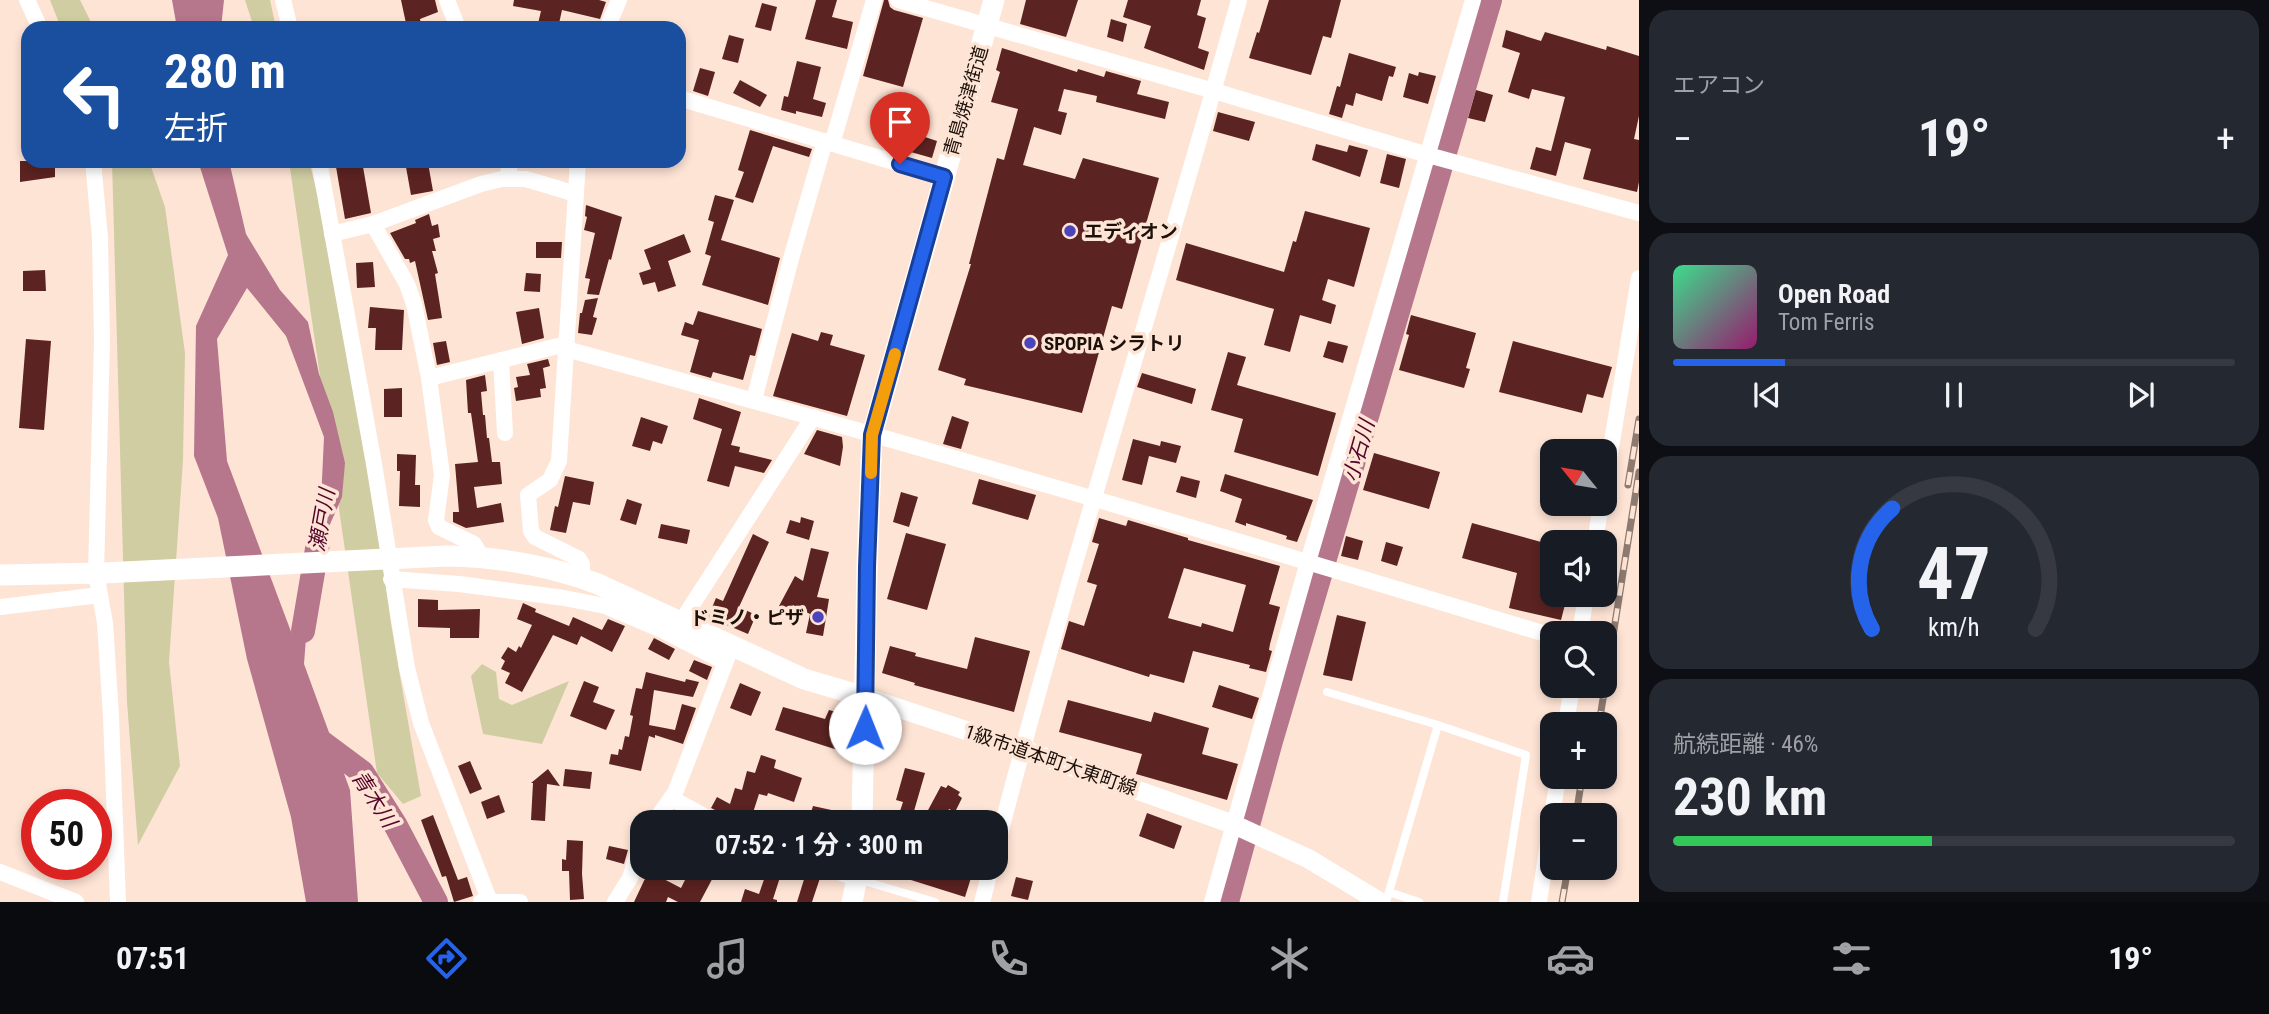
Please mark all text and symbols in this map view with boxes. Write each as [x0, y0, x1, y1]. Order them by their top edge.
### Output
text: 280 m [164, 43, 286, 100]
street label: 青島焼津街道 [939, 43, 993, 159]
icon: left [49, 49, 140, 140]
text: エアコン [1673, 72, 1765, 99]
pin [870, 92, 930, 164]
icon: arrive [881, 103, 919, 141]
text: 19° [1918, 108, 1990, 169]
text: 左折 [164, 109, 228, 147]
text: − [1673, 117, 1692, 161]
text: + [2216, 117, 2235, 161]
place label: エディオン [1084, 220, 1178, 243]
marker: エディオン [1062, 223, 1078, 239]
text: Open Road [1778, 279, 1890, 309]
text: Tom Ferris [1778, 309, 1874, 336]
place label: SPOPIA シラトリ [1044, 332, 1184, 355]
marker: SPOPIA シラトリ [1022, 335, 1038, 351]
icon: previous [1748, 376, 1786, 414]
icon: pause [1935, 376, 1973, 414]
icon: next [2122, 376, 2160, 414]
water label: 小石川 [1339, 415, 1380, 485]
north arrow [1540, 439, 1617, 516]
map controls [1540, 439, 1617, 880]
water label: 瀬戸川 [305, 485, 340, 553]
button: sound [1540, 530, 1617, 607]
text: 47 [1917, 531, 1991, 617]
place label: ドミノ・ピザ [690, 606, 804, 629]
marker: ドミノ・ピザ [810, 609, 826, 625]
text: km/h [1928, 612, 1980, 641]
button: search [1540, 621, 1617, 698]
position arrow [828, 691, 902, 765]
button: + [1540, 712, 1617, 789]
street label: 1級市道本町大東町線 [962, 720, 1140, 800]
text: 航続距離 · 46% [1673, 731, 1818, 758]
water label: 青木川 [347, 766, 402, 834]
text: 230 km [1673, 767, 1827, 828]
speed limit sign: 50 [21, 789, 112, 880]
button: − [1540, 803, 1617, 880]
text: 07:52 · 1 分 · 300 m [715, 830, 923, 860]
icon: directions [422, 934, 471, 983]
icon: music [703, 934, 752, 983]
icon: phone [984, 934, 1033, 983]
icon: climate [1265, 934, 1314, 983]
icon: car [1546, 934, 1595, 983]
icon: filters [1827, 934, 1876, 983]
text: 07:51 [116, 939, 189, 977]
text: 19° [2108, 939, 2153, 977]

